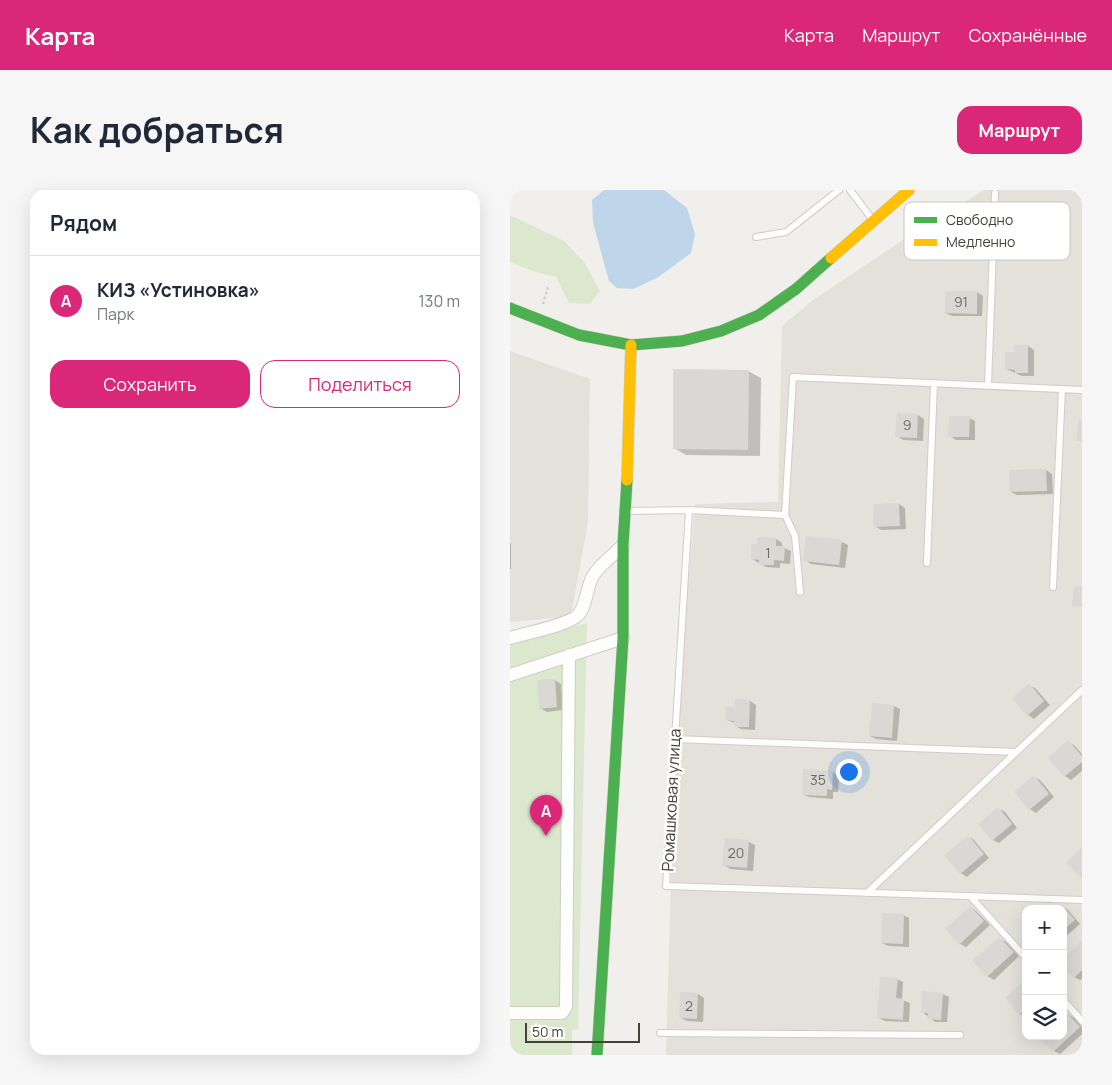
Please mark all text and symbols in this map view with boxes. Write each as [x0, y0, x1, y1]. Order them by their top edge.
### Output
text: Карта [25, 19, 95, 52]
text: Карта [784, 23, 834, 47]
text: Маршрут [862, 23, 940, 47]
text: Сохранённые [968, 23, 1087, 47]
text: Как добраться [30, 106, 284, 154]
button: Маршрут [957, 106, 1082, 154]
legend [904, 202, 1070, 260]
text: Рядом [50, 209, 117, 237]
text: Свободно [946, 210, 1013, 229]
text: Медленно [946, 232, 1015, 251]
text: КИЗ «Устиновка» [97, 277, 260, 303]
text: A [61, 290, 71, 312]
text: 130 m [418, 290, 460, 312]
house number: 91 [954, 292, 968, 311]
text: Парк [97, 303, 134, 325]
button: Сохранить [50, 360, 250, 408]
button: Поделиться [260, 360, 460, 408]
house number: 9 [903, 415, 911, 434]
house number: 1 [765, 543, 771, 562]
street label: Ромашковая улица [656, 728, 686, 872]
your location [836, 759, 862, 785]
house number: 35 [810, 770, 826, 789]
pin: A [530, 795, 562, 836]
house number: 20 [728, 843, 744, 862]
map controls [1022, 905, 1067, 1040]
button: + [1022, 905, 1067, 950]
button: − [1022, 950, 1067, 995]
button: layers [1022, 995, 1067, 1040]
house number: 2 [685, 996, 693, 1015]
scale bar [525, 1020, 640, 1043]
text: 50 m [532, 1022, 563, 1041]

